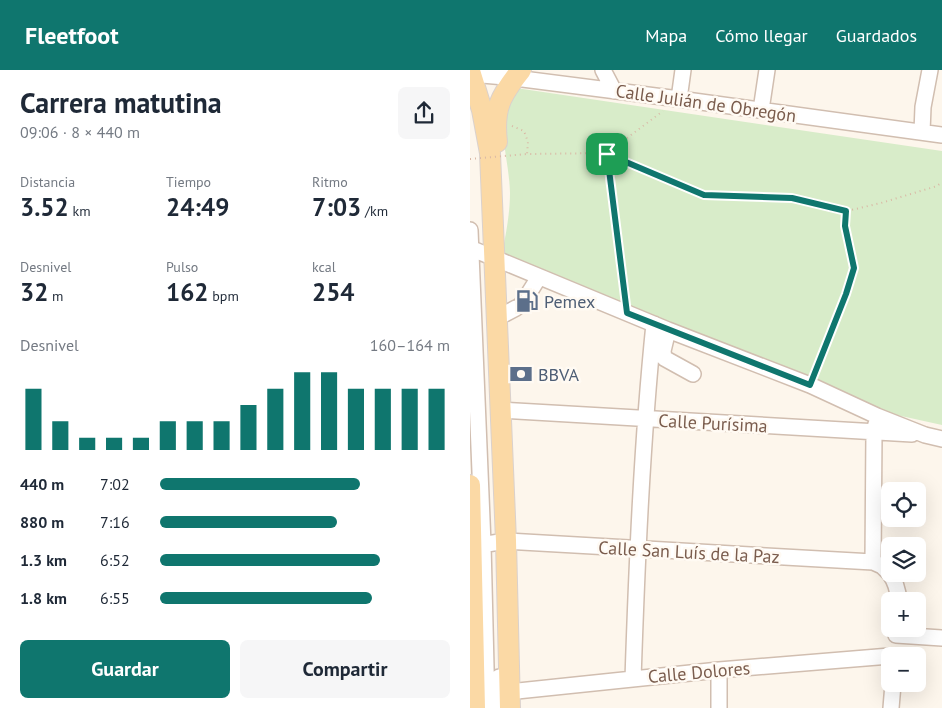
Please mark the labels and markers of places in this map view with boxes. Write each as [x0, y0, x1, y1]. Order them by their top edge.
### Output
pin [586, 133, 628, 175]
fuel station icon: Pemex [514, 288, 540, 314]
place label: Pemex [544, 290, 595, 313]
bank icon: BBVA [508, 361, 534, 387]
place label: BBVA [538, 363, 579, 386]

